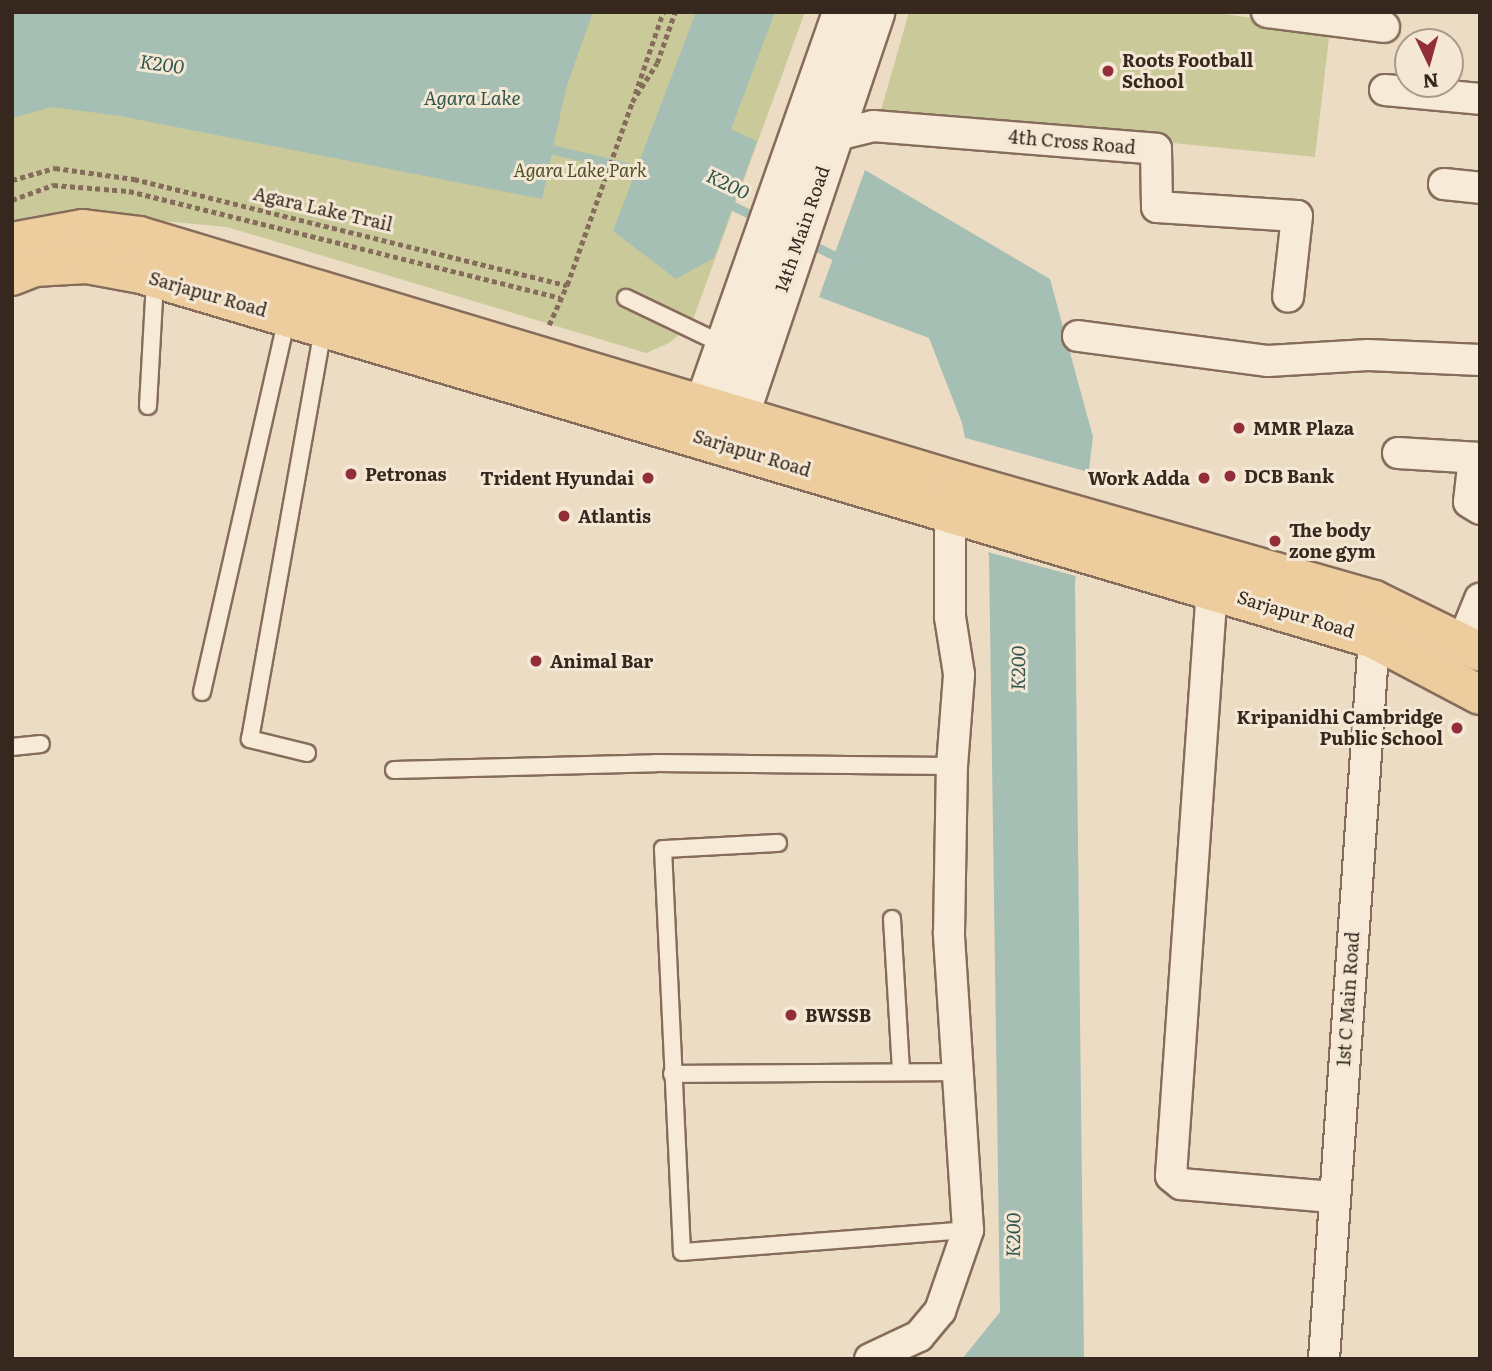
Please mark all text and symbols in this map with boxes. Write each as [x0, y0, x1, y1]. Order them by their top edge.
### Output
north arrow [1394, 28, 1464, 98]
water label: K200 [138, 50, 186, 78]
place label: Roots Football School [1122, 50, 1253, 92]
marker: Roots Football School [1100, 63, 1116, 79]
text: N [1421, 67, 1440, 97]
water label: Agara Lake [423, 87, 521, 109]
street label: 4th Cross Road [1008, 126, 1136, 158]
park label: Agara Lake Park [513, 159, 647, 181]
street label: 14th Main Road [770, 163, 834, 295]
water label: K200 [703, 164, 753, 204]
street label: Agara Lake Trail [251, 182, 395, 236]
street label: Sarjapur Road [147, 267, 269, 321]
place label: MMR Plaza [1253, 417, 1354, 439]
marker: MMR Plaza [1231, 420, 1247, 436]
street label: Sarjapur Road [691, 425, 813, 481]
place label: Petronas [365, 463, 447, 485]
place label: DCB Bank [1244, 465, 1334, 487]
marker: Petronas [343, 466, 359, 482]
place label: Trident Hyundai [480, 467, 634, 489]
place label: Work Adda [1088, 467, 1190, 489]
marker: DCB Bank [1222, 468, 1238, 484]
marker: Trident Hyundai [640, 470, 656, 486]
marker: Work Adda [1196, 470, 1212, 486]
place label: Atlantis [578, 505, 651, 527]
marker: Atlantis [556, 508, 572, 524]
place label: The body zone gym [1289, 520, 1376, 562]
marker: The body zone gym [1267, 533, 1283, 549]
street label: Sarjapur Road [1235, 586, 1357, 642]
water label: K200 [1006, 645, 1030, 691]
place label: Animal Bar [550, 650, 653, 672]
marker: Animal Bar [528, 653, 544, 669]
place label: Kripanidhi Cambridge Public School [1237, 707, 1443, 750]
marker: Kripanidhi Cambridge Public School [1449, 720, 1465, 736]
street label: 1st C Main Road [1333, 931, 1363, 1067]
place label: BWSSB [805, 1004, 871, 1026]
marker: BWSSB [783, 1007, 799, 1023]
water label: K200 [1001, 1212, 1025, 1258]

